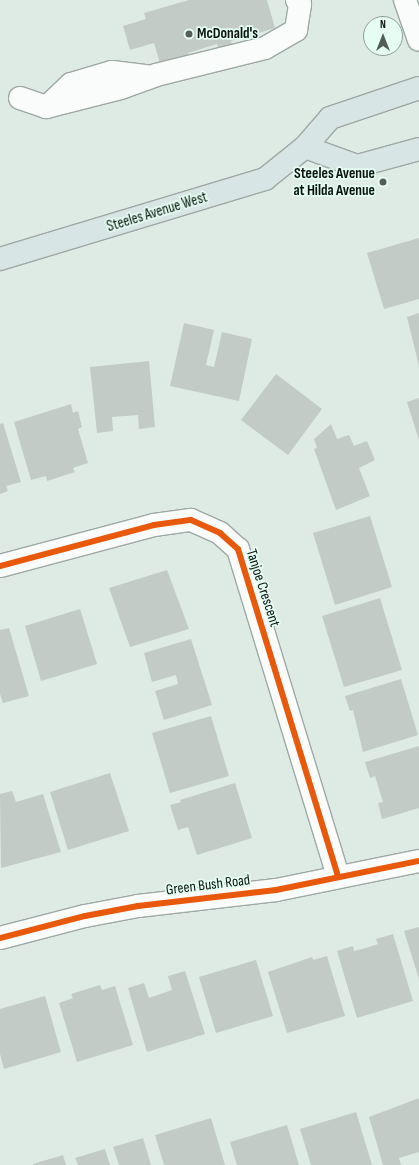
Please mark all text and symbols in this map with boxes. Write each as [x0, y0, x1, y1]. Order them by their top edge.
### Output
north arrow [363, 16, 403, 56]
text: N [380, 18, 386, 31]
place label: McDonald's [197, 25, 258, 43]
marker: McDonald's [184, 29, 194, 39]
place label: Steeles Avenue at Hilda Avenue [293, 164, 375, 199]
marker: Steeles Avenue at Hilda Avenue [378, 177, 388, 187]
street label: Steeles Avenue West [105, 188, 209, 236]
street label: Tanjoe Crescent [242, 547, 284, 629]
street label: Green Bush Road [165, 871, 251, 899]

